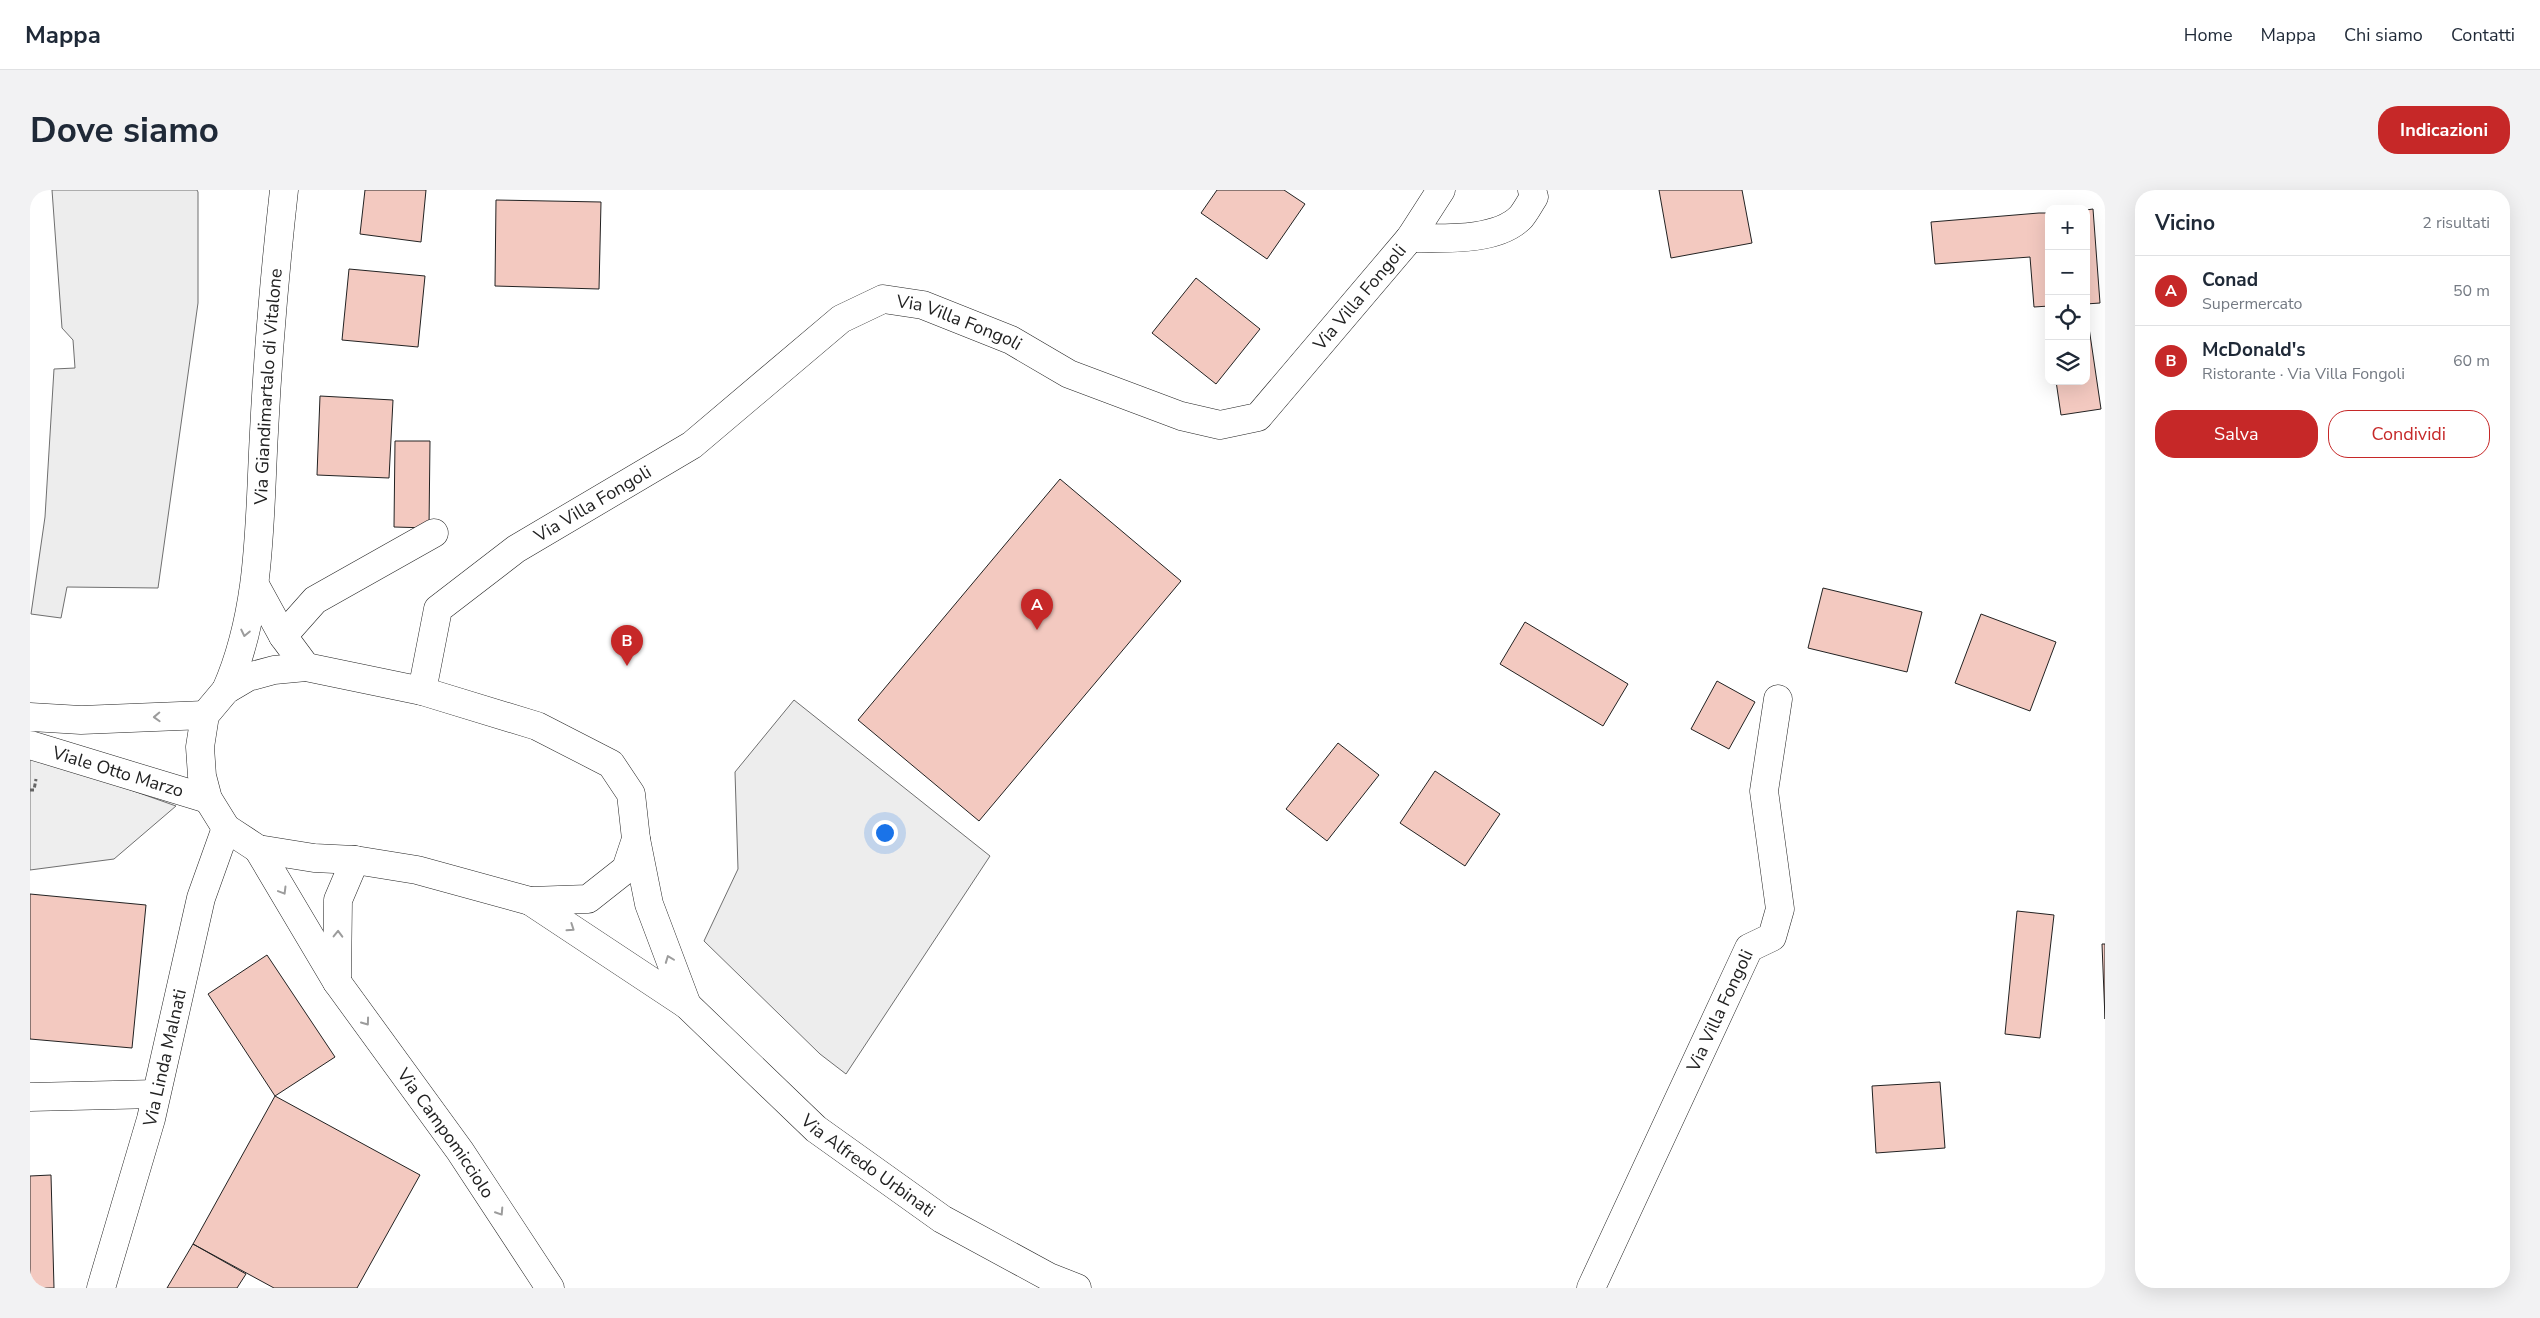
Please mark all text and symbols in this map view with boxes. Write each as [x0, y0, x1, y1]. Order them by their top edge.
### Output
text: Mappa [25, 19, 101, 51]
text: Home [2184, 23, 2232, 47]
text: Mappa [2260, 23, 2316, 47]
text: Chi siamo [2344, 23, 2423, 47]
text: Contatti [2451, 23, 2515, 47]
button: Indicazioni [2378, 106, 2510, 154]
text: Dove siamo [30, 107, 219, 154]
map controls [2045, 205, 2090, 385]
button: + [2045, 205, 2090, 250]
text: Vicino [2155, 209, 2215, 237]
text: 2 risultati [2422, 212, 2490, 234]
street label: Via Villa Fongoli [1307, 239, 1412, 356]
button: − [2045, 250, 2090, 295]
street label: Via Giandimartalo di Vitalone [249, 267, 288, 506]
text: Conad [2202, 267, 2258, 293]
text: A [2165, 280, 2177, 302]
text: 50 m [2453, 280, 2490, 302]
street label: Via Villa Fongoli [894, 289, 1026, 356]
text: Supermercato [2202, 293, 2302, 315]
button: locate [2045, 295, 2090, 340]
text: McDonald's [2202, 337, 2306, 363]
button: layers [2045, 340, 2090, 385]
text: B [2165, 350, 2177, 372]
text: 60 m [2453, 350, 2490, 372]
text: Ristorante · Via Villa Fongoli [2202, 363, 2405, 385]
button: Salva [2155, 410, 2318, 458]
button: Condividi [2328, 410, 2490, 458]
street label: Via Villa Fongoli [529, 460, 656, 548]
pin: A [1021, 589, 1053, 630]
pin: B [611, 625, 643, 666]
one-way arrow [240, 629, 251, 637]
one-way arrow [152, 711, 160, 722]
street label: Viale Otto Marzo [49, 740, 187, 803]
your location [872, 820, 898, 846]
one-way arrow [276, 885, 286, 894]
one-way arrow [565, 922, 575, 931]
one-way arrow [333, 929, 343, 937]
street label: Via Villa Fongoli [1681, 946, 1759, 1076]
one-way arrow [665, 955, 676, 964]
street label: Via Linda Malnati [137, 987, 192, 1130]
one-way arrow [360, 1016, 369, 1026]
street label: Via Campomicciolo [391, 1063, 500, 1203]
street label: Via Alfredo Urbinati [795, 1108, 940, 1223]
one-way arrow [494, 1206, 503, 1216]

